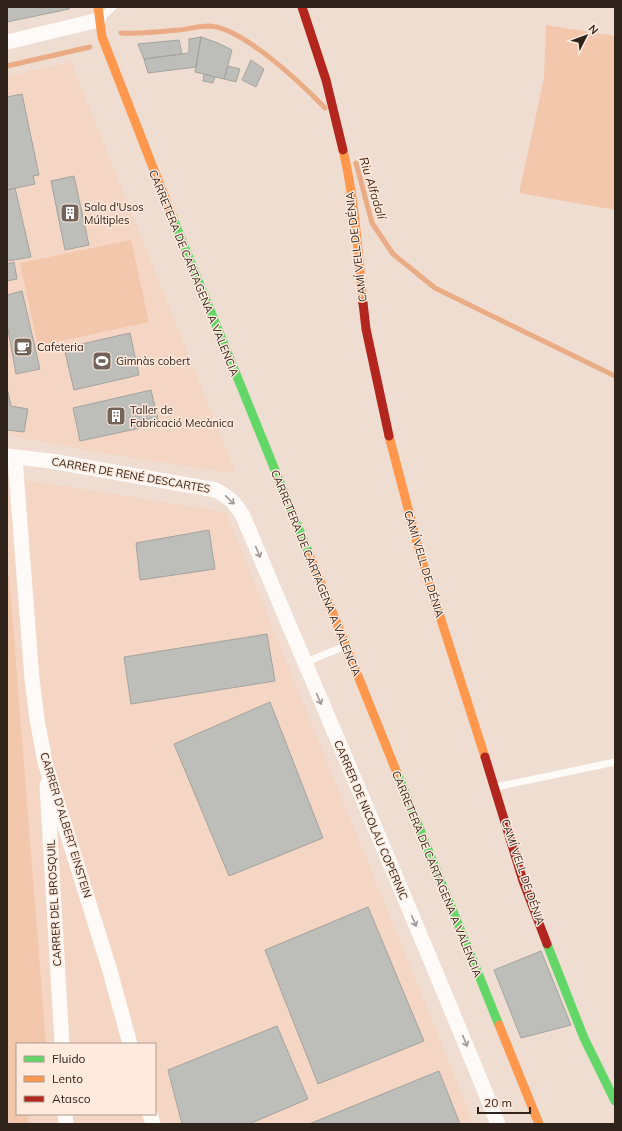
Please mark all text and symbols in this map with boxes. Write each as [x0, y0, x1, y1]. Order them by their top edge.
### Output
north arrow [566, 16, 606, 56]
text: N [585, 22, 601, 37]
water label: Riu Alfadalí [356, 155, 390, 223]
street label: CARRETERA DE CARTAGENA A VALENCIA [146, 168, 242, 378]
street label: CAMÍ VELL DE DÉNIA [342, 191, 370, 303]
place label: Sala d'Usos Múltiples [84, 200, 144, 227]
building icon: Sala d'Usos Múltiples [59, 202, 81, 224]
cafe icon: Cafeteria [12, 336, 34, 358]
place label: Cafeteria [37, 340, 83, 354]
sports icon: Gimnàs cobert [91, 350, 113, 372]
place label: Gimnàs cobert [116, 354, 190, 368]
place label: Taller de Fabricació Mecànica [130, 403, 234, 430]
building icon: Taller de Fabricació Mecànica [105, 405, 127, 427]
street label: CARRER DE RENÉ DESCARTES [51, 454, 212, 496]
street label: CARRETERA DE CARTAGENA A VALENCIA [268, 468, 364, 678]
one-way arrow [225, 496, 235, 505]
street label: CAMÍ VELL DE DÉNIA [401, 509, 447, 619]
one-way arrow [255, 546, 263, 558]
one-way arrow [316, 692, 324, 704]
street label: CARRER DE NICOLAU COPERNIC [331, 738, 411, 902]
street label: CARRER D'ALBERT EINSTEIN [37, 750, 95, 900]
street label: CARRETERA DE CARTAGENA A VALENCIA [389, 769, 485, 979]
street label: CAMÍ VELL DE DÉNIA [498, 817, 548, 927]
street label: CARRER DEL BROSQUIL [44, 839, 64, 967]
one-way arrow [411, 915, 419, 927]
one-way arrow [461, 1035, 469, 1047]
legend [16, 1043, 156, 1115]
text: Fluido [52, 1051, 86, 1066]
text: Lento [52, 1071, 83, 1086]
scale bar [478, 1089, 530, 1115]
text: Atasco [52, 1091, 91, 1106]
text: 20 m [484, 1095, 512, 1110]

